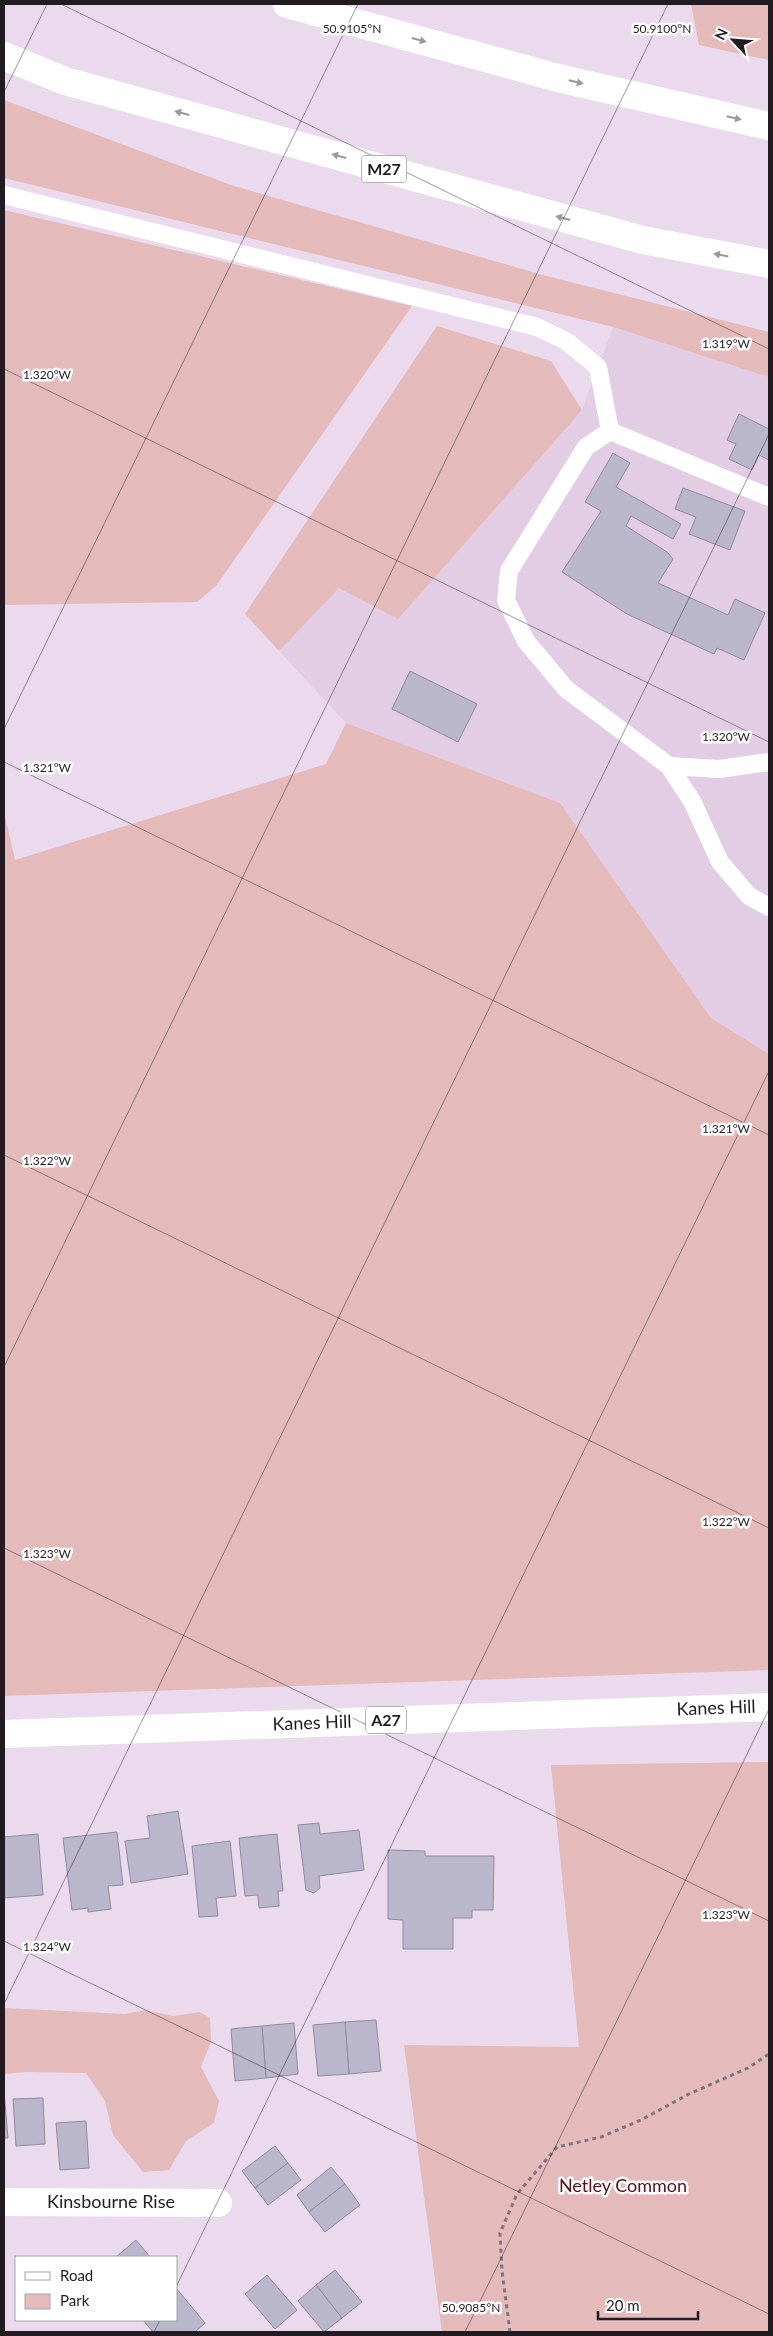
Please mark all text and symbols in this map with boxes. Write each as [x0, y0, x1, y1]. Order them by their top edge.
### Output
north arrow [708, 15, 758, 65]
text: 50.9105°N [323, 21, 381, 36]
text: 50.9100°N [633, 21, 691, 36]
text: N [711, 26, 731, 43]
one-way arrow [411, 36, 426, 44]
one-way arrow [568, 78, 583, 86]
one-way arrow [175, 109, 190, 117]
one-way arrow [726, 114, 742, 122]
one-way arrow [332, 152, 347, 160]
road number: M27 [362, 156, 406, 182]
one-way arrow [556, 214, 571, 222]
one-way arrow [713, 250, 729, 258]
text: 1.319°W [702, 336, 751, 351]
text: 1.320°W [23, 367, 72, 382]
text: 1.320°W [702, 729, 751, 744]
text: 1.321°W [23, 760, 72, 775]
text: 1.321°W [702, 1121, 751, 1136]
text: 1.322°W [23, 1153, 72, 1168]
text: 1.322°W [702, 1514, 751, 1529]
text: 1.323°W [23, 1546, 72, 1561]
street label: Kanes Hill [676, 1695, 756, 1719]
road number: A27 [366, 1706, 406, 1734]
street label: Kanes Hill [272, 1710, 352, 1734]
text: 1.323°W [702, 1907, 751, 1922]
text: 1.324°W [23, 1939, 72, 1954]
park label: Netley Common [559, 2174, 687, 2196]
street label: Kinsbourne Rise [47, 2190, 175, 2212]
legend [15, 2256, 178, 2321]
text: Road [60, 2266, 93, 2284]
scale bar [598, 2288, 698, 2320]
text: Park [60, 2291, 90, 2309]
text: 20 m [606, 2296, 640, 2314]
text: 50.9085°N [442, 2300, 500, 2315]

